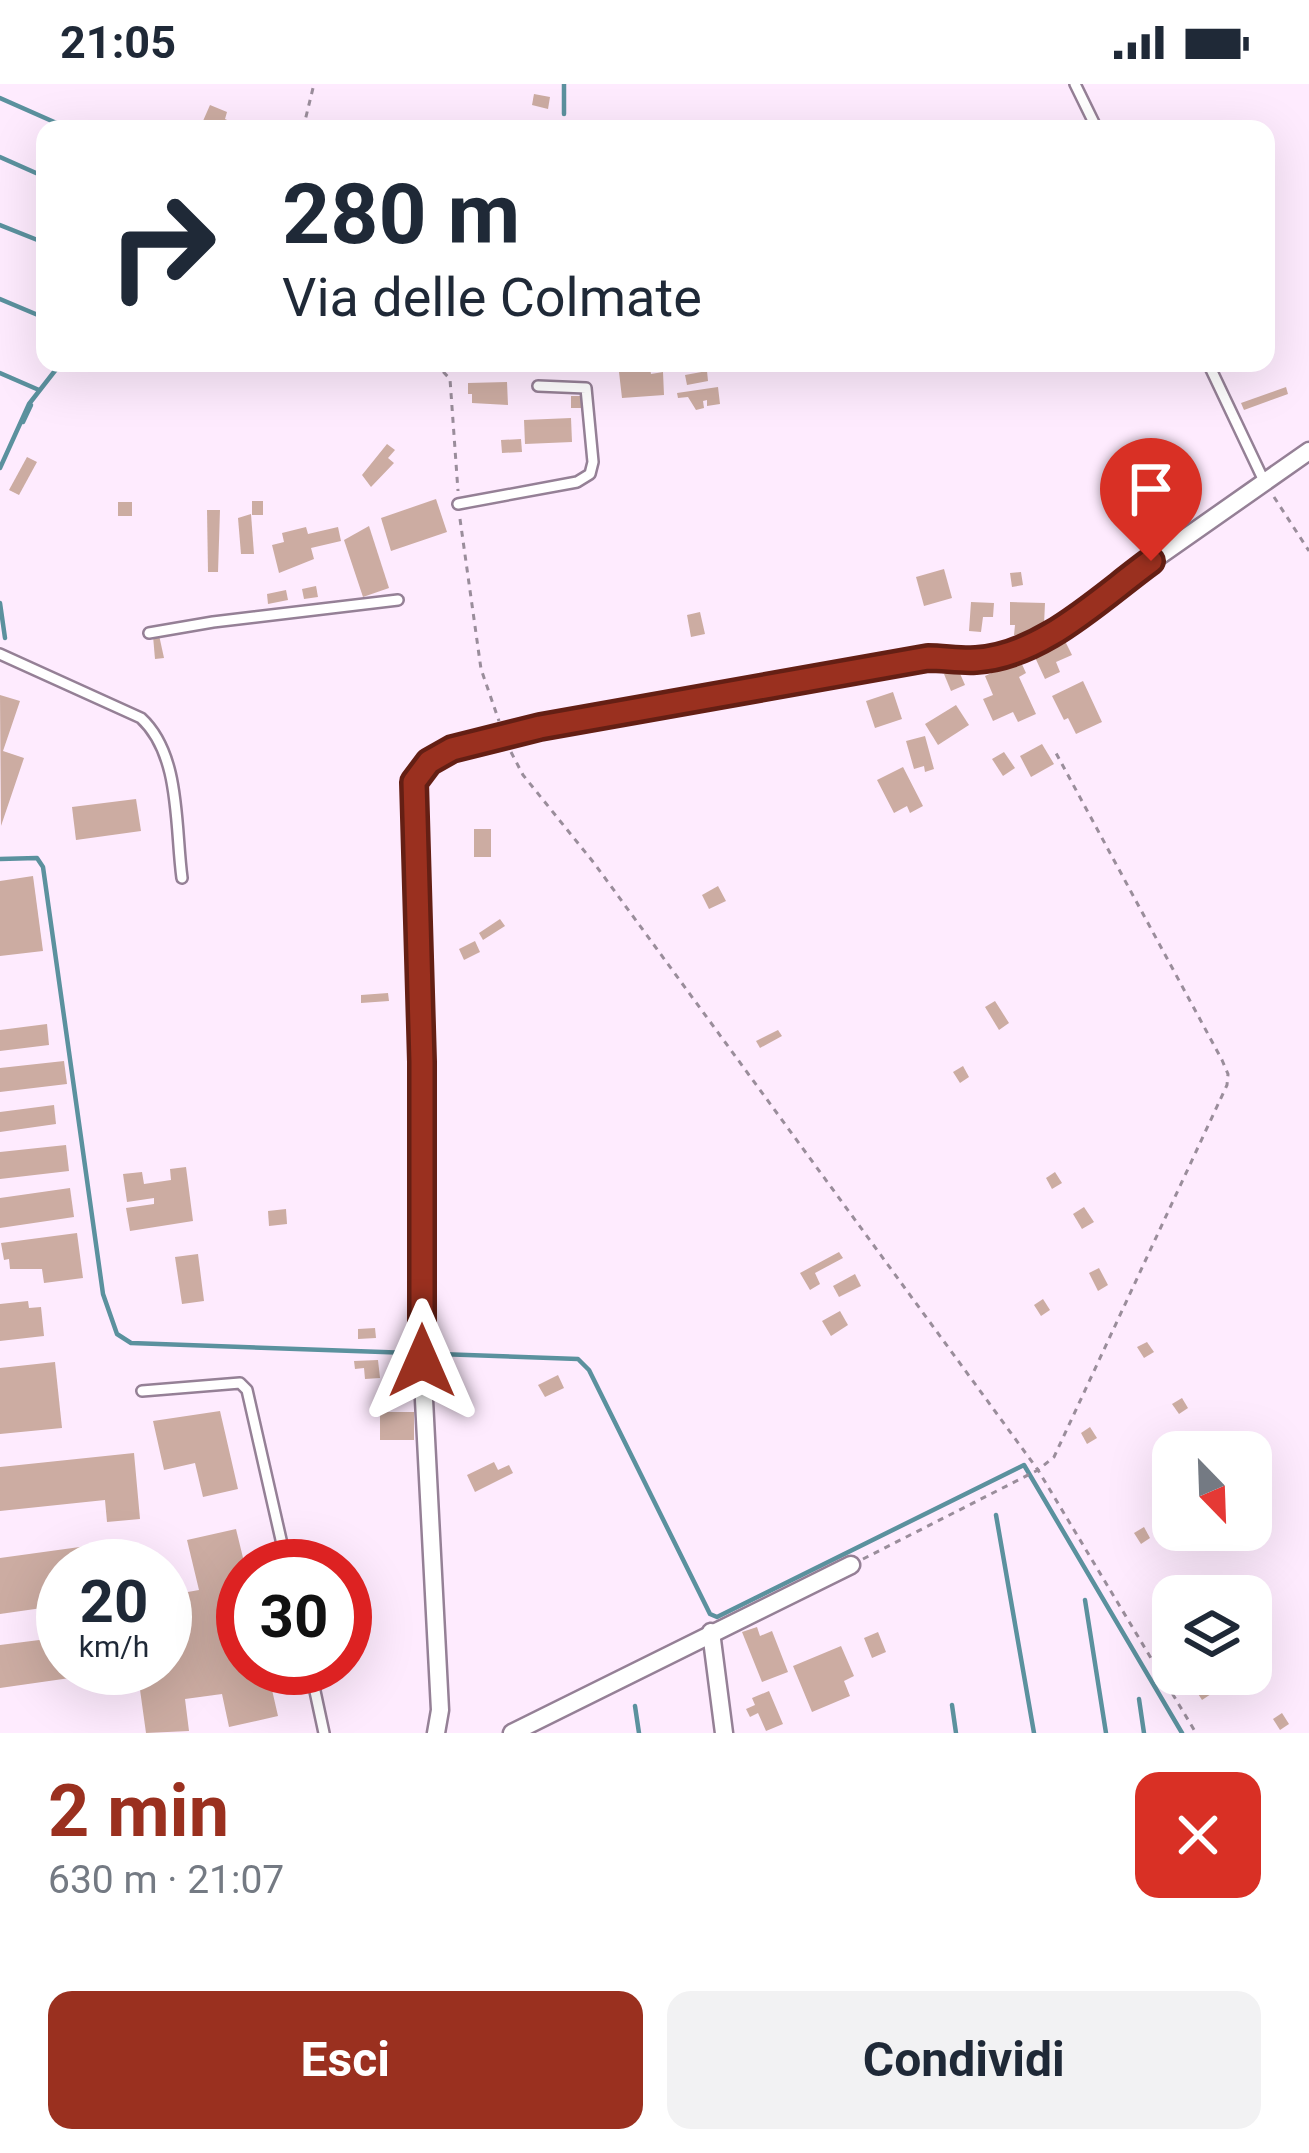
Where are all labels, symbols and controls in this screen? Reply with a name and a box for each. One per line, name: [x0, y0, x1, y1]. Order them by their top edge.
text: 21:05: [60, 16, 176, 69]
text: 280 m: [282, 165, 520, 264]
icon: right: [84, 168, 240, 324]
text: Via delle Colmate: [282, 266, 702, 329]
pin: [1100, 438, 1202, 561]
icon: arrive: [1118, 456, 1184, 522]
position arrow: [359, 1298, 485, 1424]
north arrow: [1152, 1431, 1272, 1551]
map controls: [1152, 1431, 1272, 1695]
speed limit sign: 30: [216, 1539, 372, 1695]
text: 20: [80, 1566, 148, 1637]
button: layers: [1152, 1575, 1272, 1695]
text: km/h: [79, 1629, 149, 1664]
text: 2 min: [48, 1769, 229, 1854]
button: close: [1135, 1772, 1261, 1898]
text: 630 m · 21:07: [48, 1857, 284, 1903]
button: Esci: [48, 1991, 643, 2129]
button: Condividi: [667, 1991, 1261, 2129]

